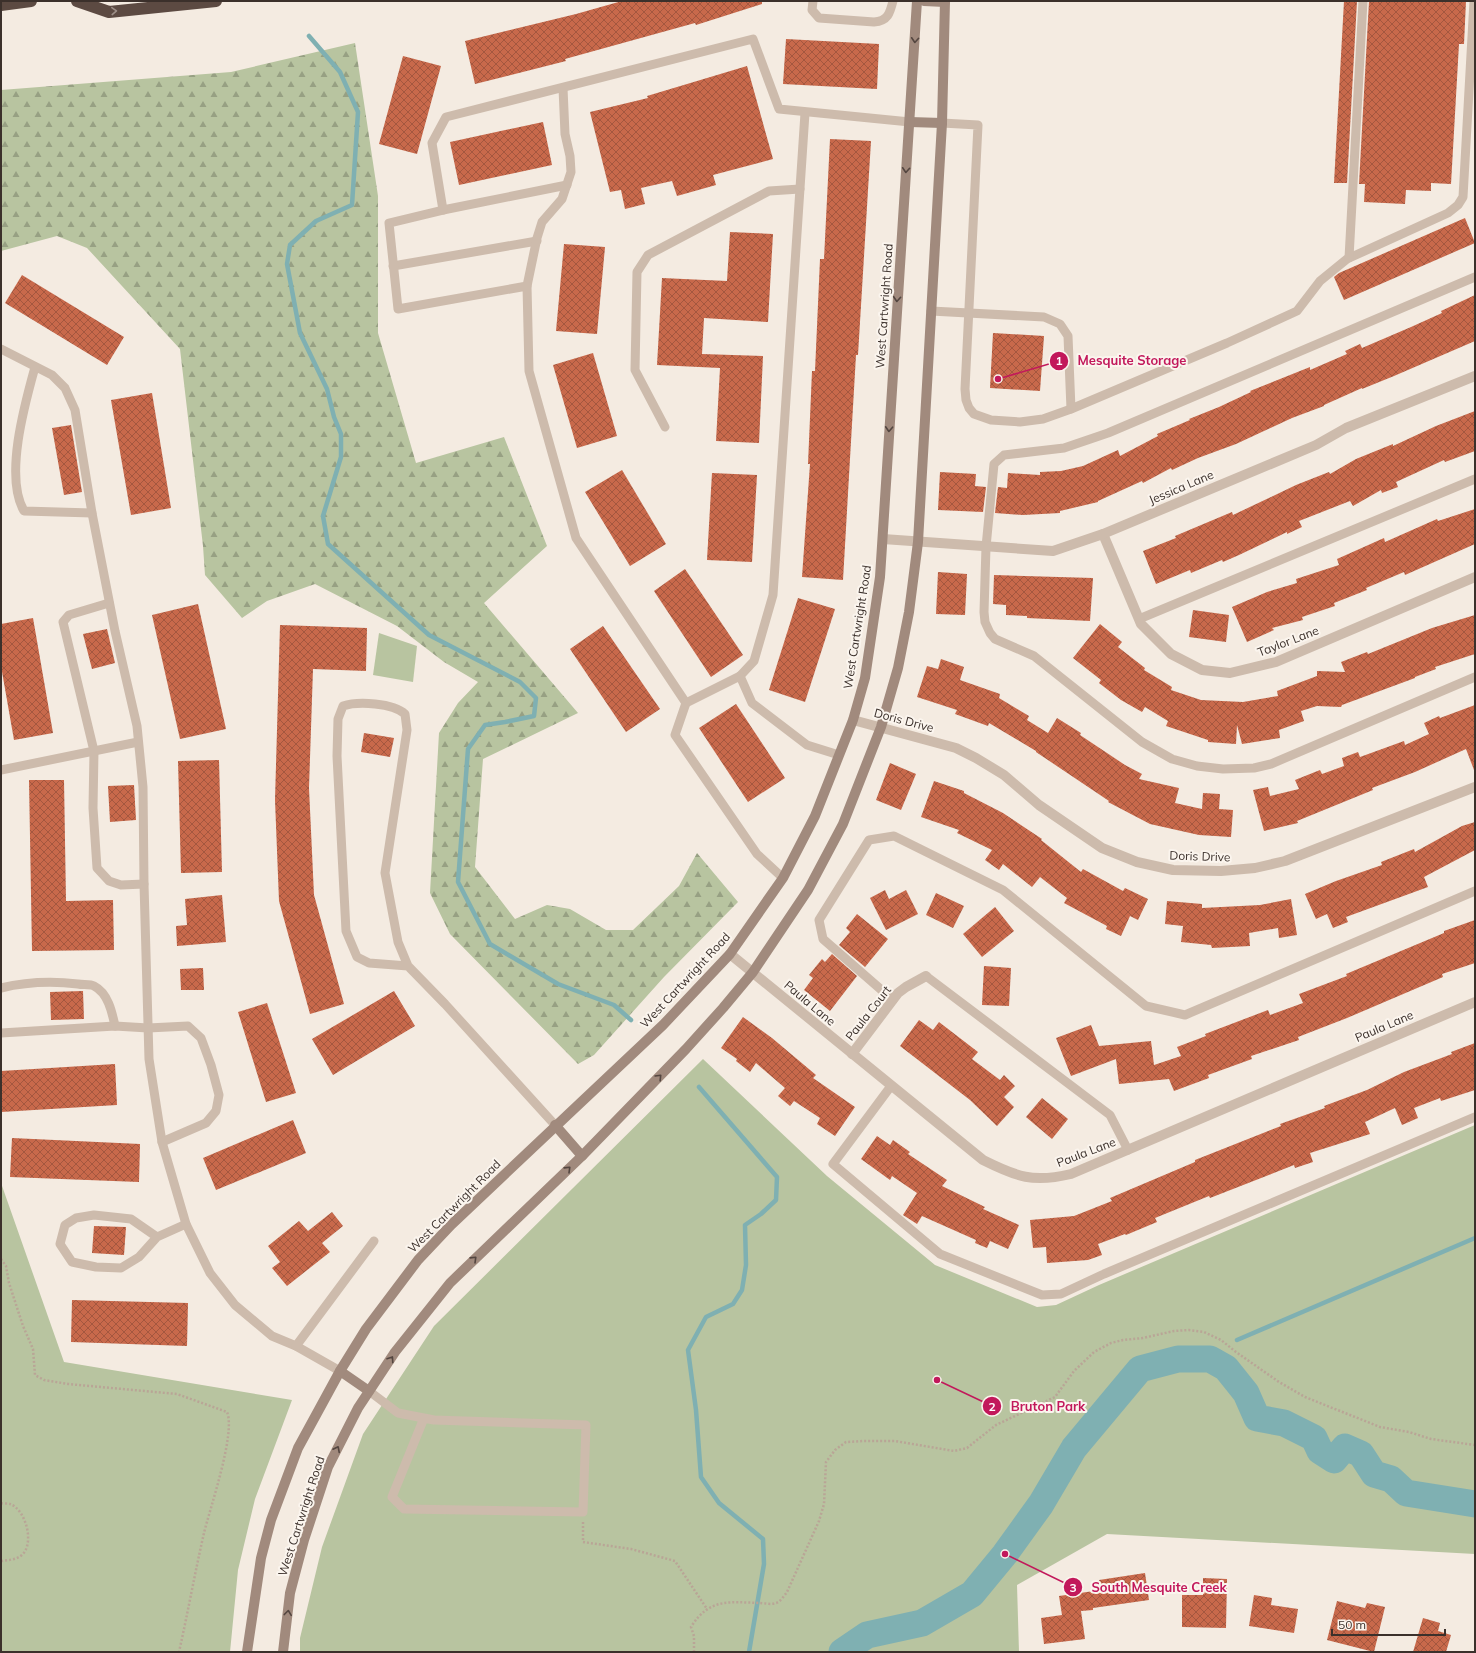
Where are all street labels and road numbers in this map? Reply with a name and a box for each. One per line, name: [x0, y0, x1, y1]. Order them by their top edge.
street label: West Cartwright Road: [872, 243, 896, 369]
street label: Jessica Lane: [1146, 467, 1216, 507]
street label: West Cartwright Road: [840, 564, 874, 690]
street label: Taylor Lane: [1255, 622, 1321, 660]
street label: Doris Drive: [873, 705, 935, 735]
street label: Doris Drive: [1169, 847, 1231, 865]
street label: West Cartwright Road: [637, 929, 733, 1031]
street label: Paula Lane: [781, 977, 839, 1029]
street label: Paula Court: [842, 983, 894, 1043]
street label: Paula Lane: [1352, 1007, 1416, 1045]
street label: Paula Lane: [1054, 1134, 1118, 1170]
street label: West Cartwright Road: [404, 1156, 504, 1256]
street label: West Cartwright Road: [275, 1454, 327, 1578]

